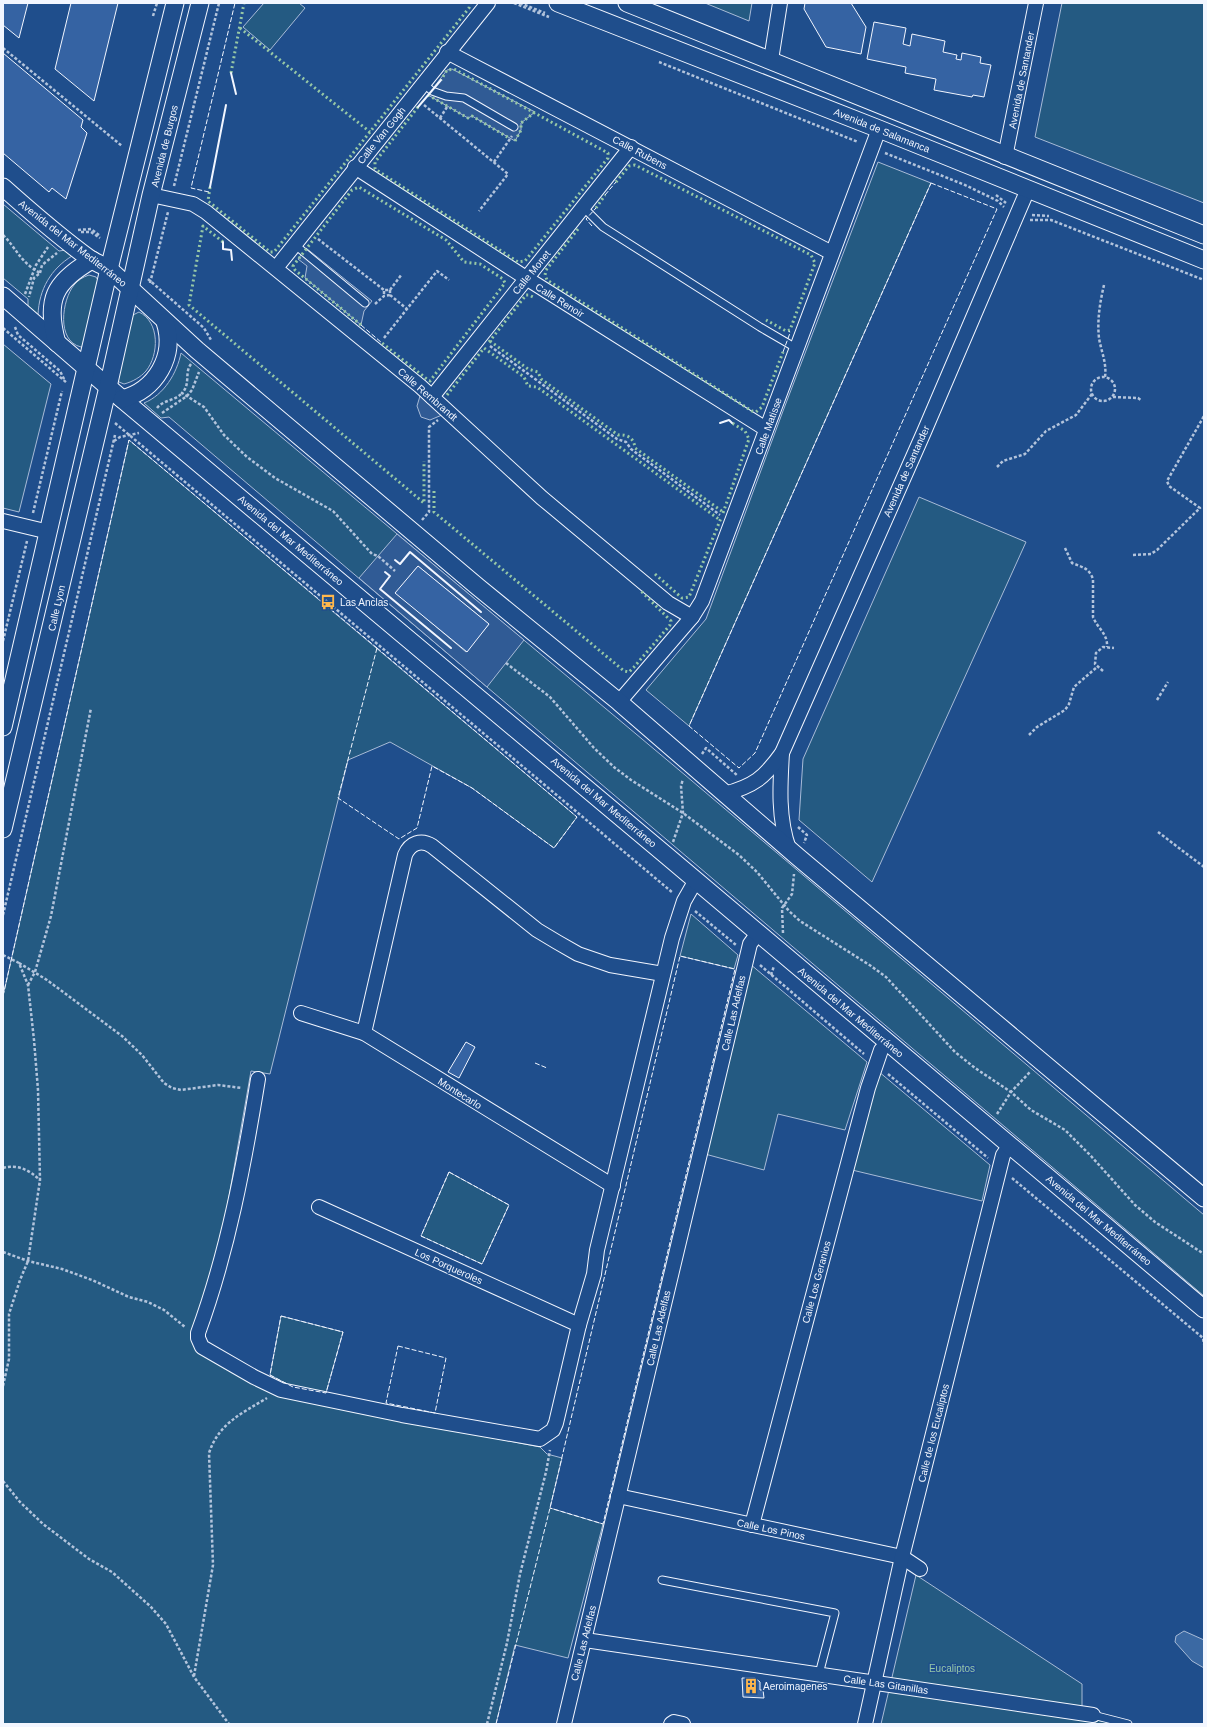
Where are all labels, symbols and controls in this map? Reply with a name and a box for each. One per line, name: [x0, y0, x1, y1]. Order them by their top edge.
street label: Avenida de Santander: [1007, 30, 1036, 130]
street label: Avenida de Burgos: [149, 104, 180, 188]
street label: Calle Van Gogh: [355, 105, 408, 166]
street label: Avenida de Salamanca: [832, 106, 932, 155]
street label: Calle Rubens: [611, 133, 669, 171]
street label: Avenida del Mar Mediterráneo: [17, 198, 129, 289]
street label: Calle Monet: [510, 248, 553, 297]
street label: Calle Renoir: [533, 281, 587, 320]
street label: Calle Rembrandt: [396, 366, 460, 423]
street label: Calle Matisse: [753, 396, 784, 456]
street label: Avenida de Santander: [881, 423, 932, 519]
street label: Avenida del Mar Mediterráneo: [236, 493, 346, 588]
street label: Calle Lyon: [46, 584, 67, 632]
bus stop icon: Las Anclas: [319, 593, 337, 611]
place label: Las Anclas: [340, 597, 388, 608]
street label: Avenida del Mar Mediterráneo: [549, 755, 659, 850]
street label: Avenida del Mar Mediterráneo: [796, 965, 906, 1060]
street label: Calle Las Adelfas: [719, 974, 748, 1052]
street label: Montecarlo: [436, 1076, 484, 1111]
street label: Avenida del Mar Mediterráneo: [1044, 1173, 1154, 1268]
street label: Calle Los Geranios: [800, 1240, 833, 1325]
street label: Los Porqueroles: [413, 1247, 484, 1286]
street label: Calle Las Adelfas: [644, 1289, 673, 1367]
street label: Calle de los Eucaliptos: [916, 1383, 951, 1484]
street label: Calle Los Pinos: [736, 1517, 806, 1542]
street label: Calle Las Adelfas: [569, 1604, 598, 1682]
park label: Eucaliptos: [929, 1663, 975, 1674]
street label: Calle Las Gitanillas: [843, 1673, 929, 1696]
building icon: Aeroimagenes: [742, 1677, 760, 1695]
place label: Aeroimagenes: [763, 1681, 827, 1692]

